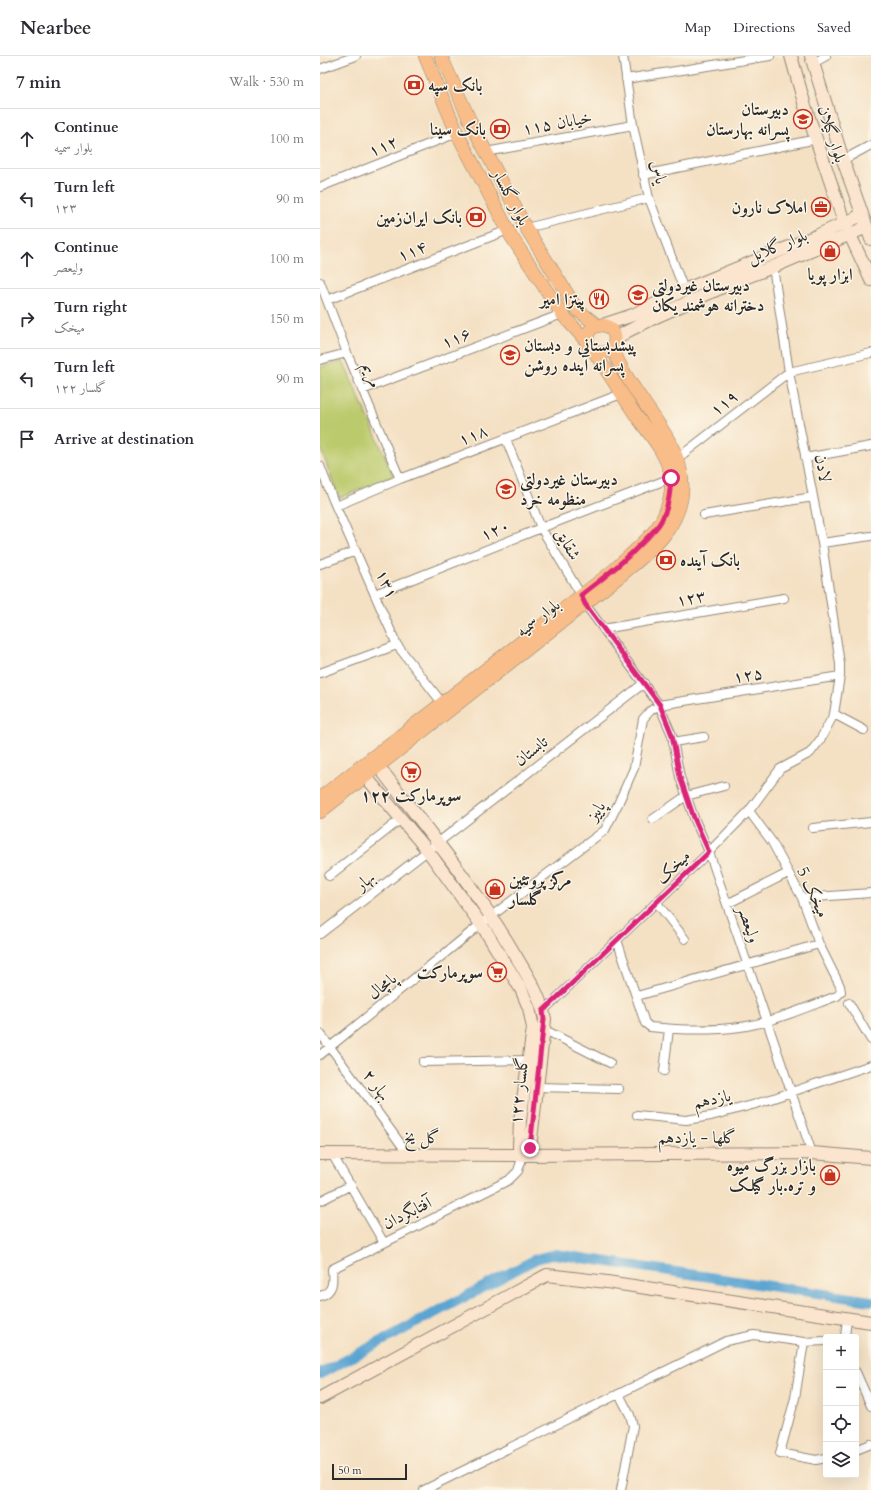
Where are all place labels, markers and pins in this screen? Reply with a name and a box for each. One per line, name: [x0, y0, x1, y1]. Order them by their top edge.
bank icon: بانک سپه: [403, 74, 425, 96]
place label: بانک سپه: [428, 74, 482, 97]
place label: دبیرستان پسرانه بهارستان: [706, 98, 790, 142]
school or university icon: دبیرستان پسرانه بهارستان: [792, 108, 814, 130]
place label: بانک سینا: [430, 118, 486, 141]
bank icon: بانک سینا: [489, 118, 511, 140]
place label: املاک نارون: [732, 196, 807, 219]
office icon: املاک نارون: [810, 196, 832, 218]
place label: بانک ایران‌زمین: [376, 206, 462, 229]
bank icon: بانک ایران‌زمین: [465, 206, 487, 228]
shop icon: ابزار پویا: [819, 240, 841, 262]
place label: ابزار پویا: [807, 263, 853, 287]
place label: دبیرستان غیردولتی دخترانه هوشمند یکان: [652, 274, 764, 317]
school or university icon: دبیرستان غیردولتی دخترانه هوشمند یکان: [627, 284, 649, 306]
place label: پیتزا امیر: [538, 288, 585, 312]
restaurant icon: پیتزا امیر: [588, 288, 610, 310]
place label: پیشدبستانی و دبستان پسرانه آینده روشن: [524, 334, 637, 378]
school or university icon: پیشدبستانی و دبستان پسرانه آینده روشن: [499, 344, 521, 366]
place label: دبیرستان غیردولتی منظومه خرد: [520, 468, 618, 511]
school or university icon: دبیرستان غیردولتی منظومه خرد: [495, 478, 517, 500]
bank icon: بانک آینده: [655, 549, 677, 571]
place label: بانک آینده: [680, 549, 740, 572]
supermarket icon: سوپرمارکت ۱۲۲: [400, 761, 422, 783]
place label: سوپرمارکت ۱۲۲: [361, 784, 461, 807]
place label: مرکز پروتئین گلسار: [507, 868, 572, 911]
shop icon: مرکز پروتئین گلسار: [484, 878, 506, 900]
place label: سوپرمارکت: [417, 961, 483, 984]
supermarket icon: سوپرمارکت: [486, 961, 508, 983]
place label: بازار بزرگ میوه و تره.بار گیلک: [727, 1154, 816, 1197]
shop icon: بازار بزرگ میوه و تره.بار گیلک: [819, 1164, 841, 1186]

